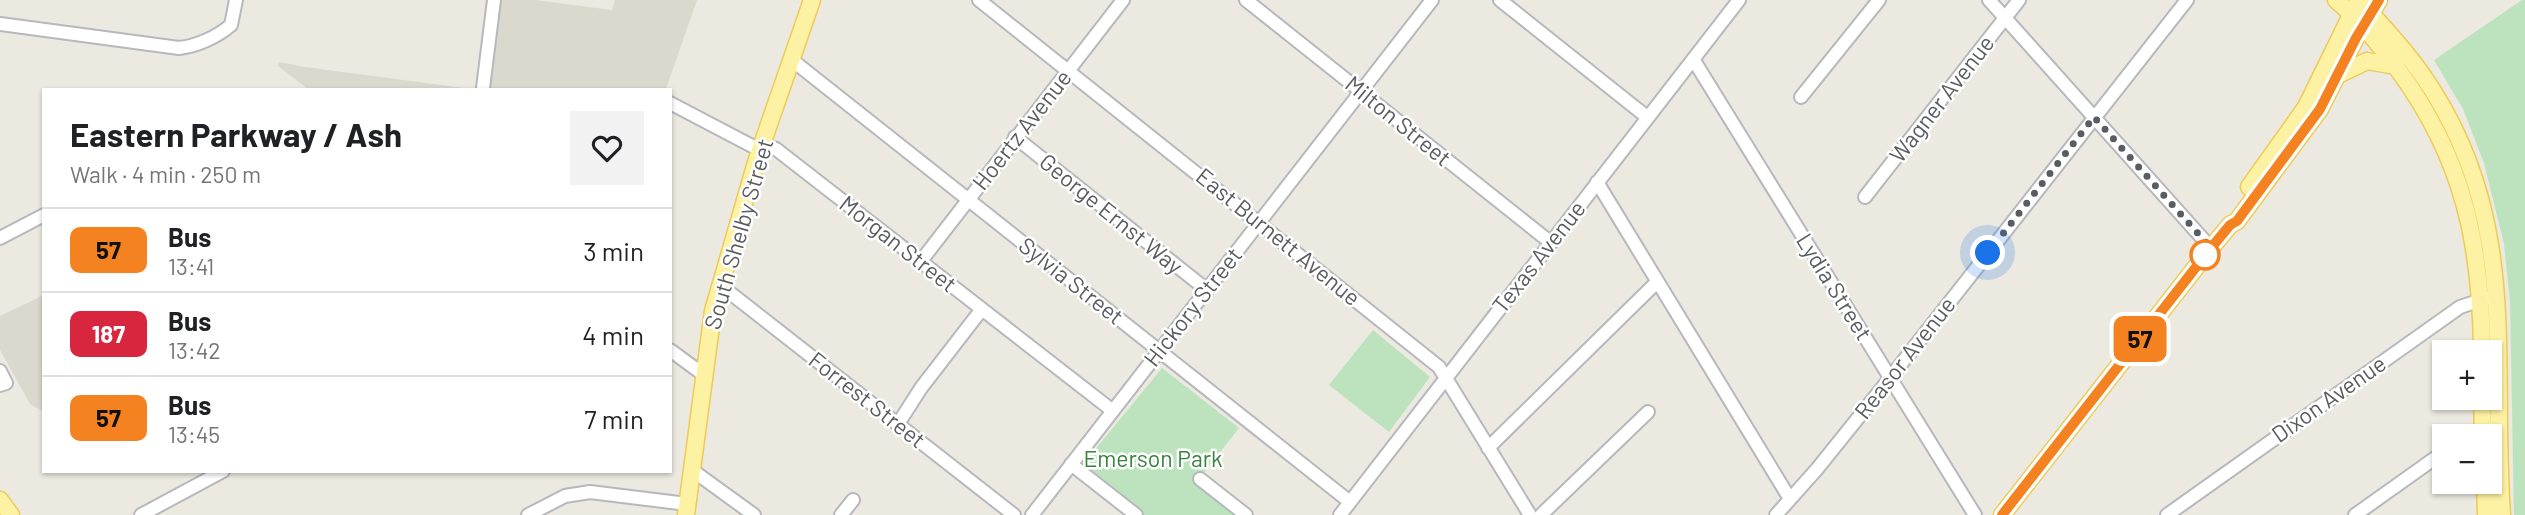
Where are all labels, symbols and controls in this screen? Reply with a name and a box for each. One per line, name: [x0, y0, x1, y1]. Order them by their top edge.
street label: Wagner Avenue: [1883, 29, 2000, 168]
street label: Hoertz Avenue: [966, 64, 1077, 195]
street label: Milton Street: [1340, 69, 1457, 171]
button: heart: [570, 111, 644, 185]
text: Eastern Parkway / Ash: [70, 114, 402, 154]
street label: South Shelby Street: [697, 135, 779, 332]
street label: George Ernst Way: [1034, 147, 1189, 280]
text: Walk · 4 min · 250 m: [70, 160, 261, 188]
street label: East Burnett Avenue: [1191, 161, 1366, 311]
street label: Morgan Street: [834, 189, 963, 298]
street label: Texas Avenue: [1486, 195, 1591, 318]
text: Bus: [168, 221, 211, 252]
street label: Lydia Street: [1791, 228, 1879, 345]
street label: Sylvia Street: [1014, 231, 1130, 330]
text: 57: [96, 235, 121, 264]
text: 3 min: [583, 235, 644, 266]
your location: [1970, 235, 2005, 270]
unlabelled marker: [2190, 240, 2220, 270]
street label: Hickory Street: [1137, 241, 1247, 372]
text: 13:41: [168, 252, 214, 280]
street label: Reasor Avenue: [1848, 291, 1961, 424]
text: Bus: [168, 305, 211, 336]
line badge: 57: [2108, 316, 2172, 362]
text: 187: [92, 319, 125, 348]
text: 4 min: [582, 319, 644, 350]
text: 57: [2128, 324, 2152, 353]
text: 13:42: [168, 336, 221, 364]
map controls: [2432, 340, 2502, 494]
button: +: [2432, 340, 2502, 410]
street label: Forrest Street: [804, 345, 931, 453]
street label: Dixon Avenue: [2266, 349, 2391, 448]
text: Bus: [168, 389, 211, 420]
text: 57: [96, 403, 121, 432]
text: 7 min: [584, 403, 644, 434]
text: 13:45: [168, 420, 220, 448]
button: −: [2432, 424, 2502, 494]
park label: Emerson Park: [1083, 444, 1223, 472]

